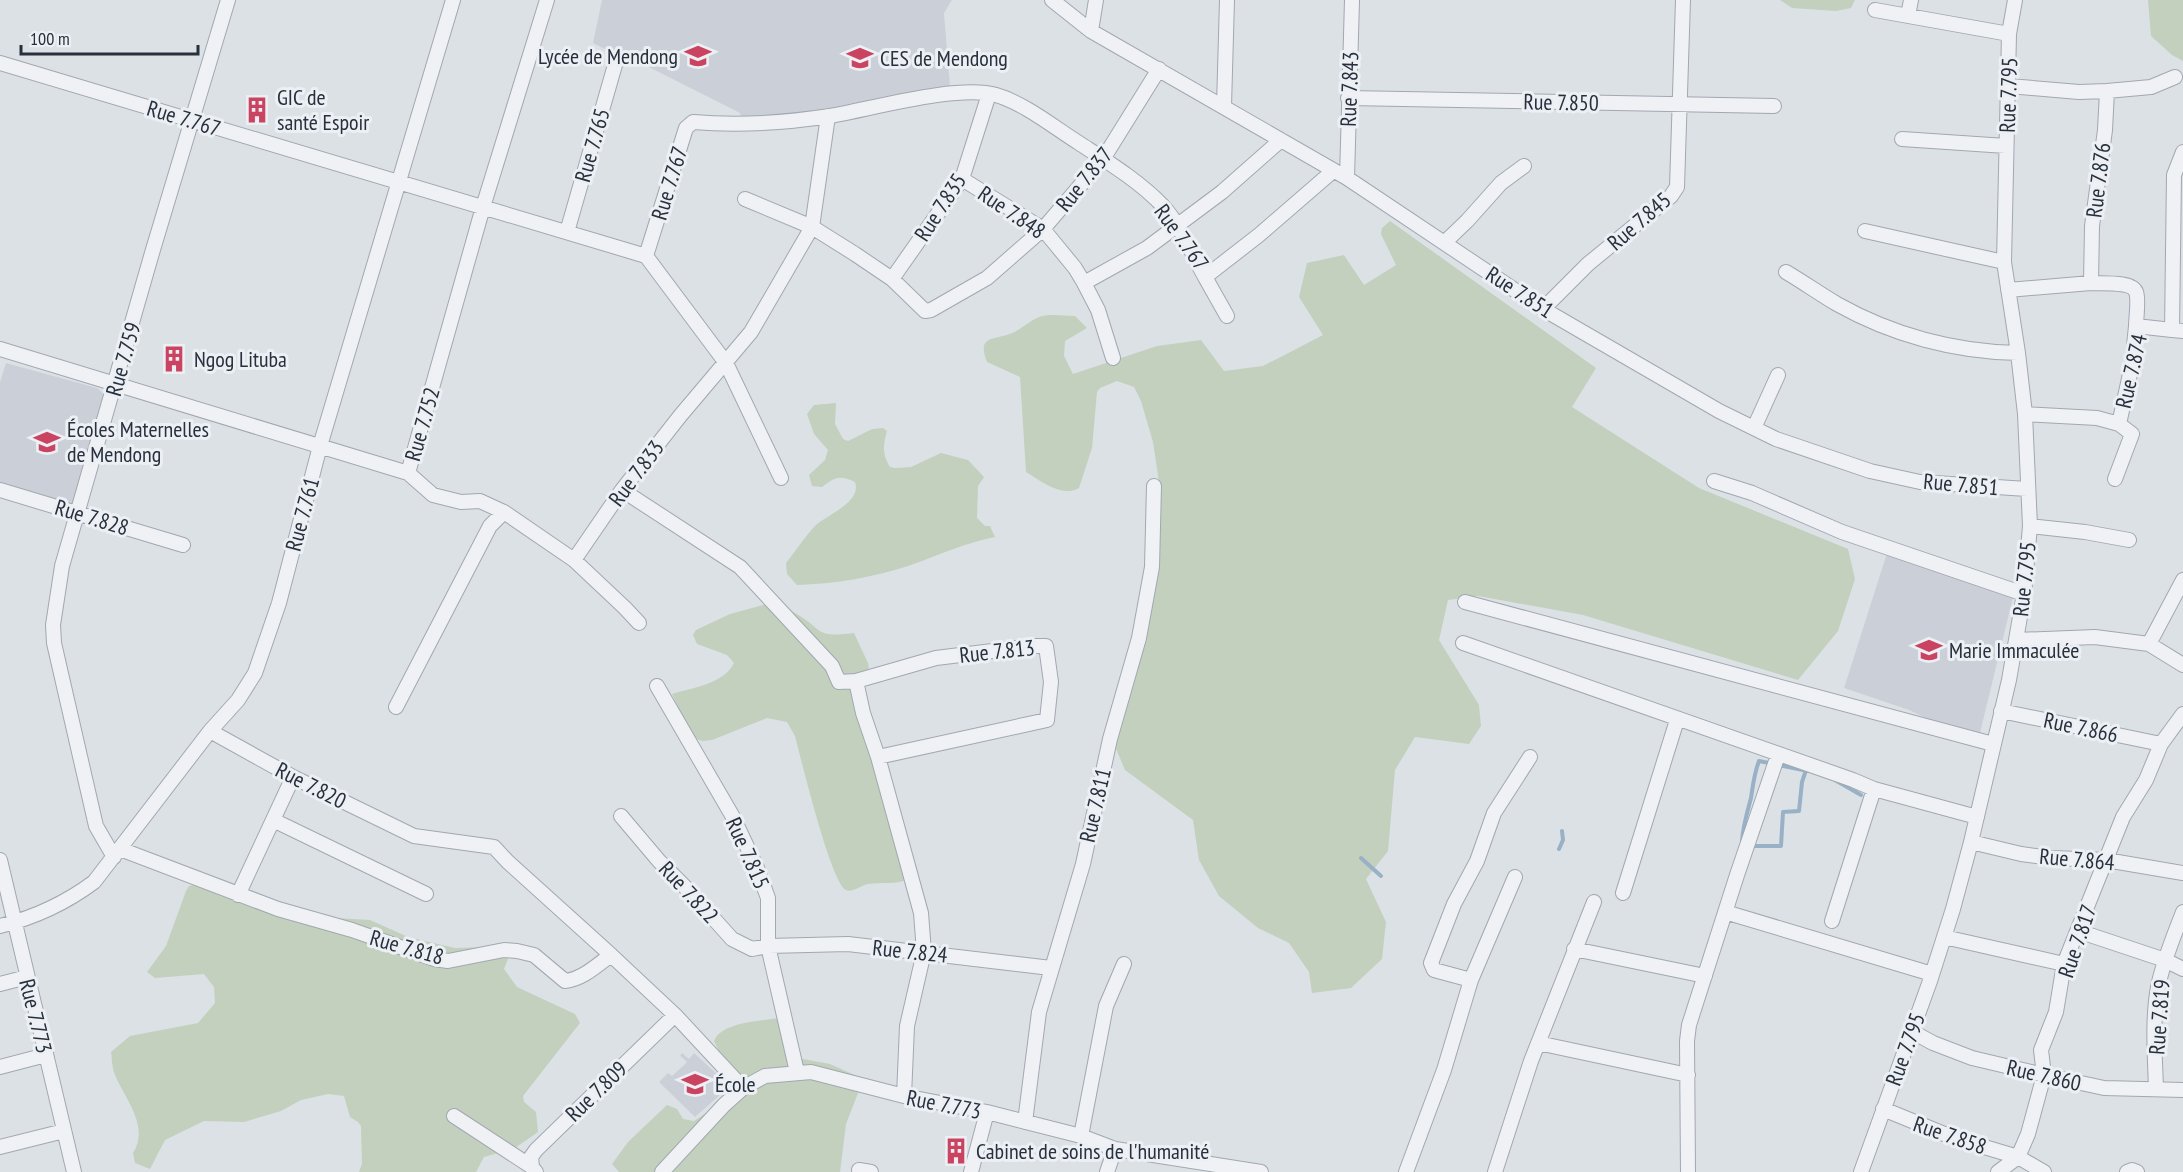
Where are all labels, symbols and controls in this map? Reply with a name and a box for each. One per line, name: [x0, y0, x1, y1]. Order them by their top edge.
scale bar: [21, 18, 198, 56]
text: 100 m: [30, 27, 70, 50]
school or university icon: Lycée de Mendong: [683, 41, 713, 71]
place label: Lycée de Mendong: [538, 42, 678, 70]
school or university icon: CES de Mendong: [845, 43, 875, 73]
place label: CES de Mendong: [880, 44, 1008, 72]
street label: Rue 7.843: [1334, 51, 1364, 127]
street label: Rue 7.795: [1993, 57, 2023, 133]
place label: GIC de santé Espoir: [277, 83, 369, 136]
street label: Rue 7.850: [1523, 87, 1599, 117]
street label: Rue 7.767: [144, 94, 224, 142]
building icon: GIC de santé Espoir: [242, 95, 272, 125]
street label: Rue 7.765: [568, 105, 616, 185]
street label: Rue 7.837: [1049, 141, 1119, 217]
street label: Rue 7.876: [2080, 141, 2116, 219]
street label: Rue 7.767: [645, 143, 693, 223]
street label: Rue 7.835: [908, 168, 972, 246]
street label: Rue 7.848: [973, 179, 1051, 245]
street label: Rue 7.845: [1601, 186, 1677, 256]
street label: Rue 7.767: [1149, 198, 1215, 276]
street label: Rue 7.851: [1481, 260, 1559, 324]
street label: Rue 7.759: [99, 319, 147, 399]
street label: Rue 7.874: [2109, 331, 2153, 411]
building icon: Ngog Lituba: [159, 344, 189, 374]
place label: Ngog Lituba: [194, 345, 287, 373]
street label: Rue 7.752: [398, 384, 446, 464]
place label: Écoles Maternelles de Mendong: [67, 415, 209, 468]
school or university icon: Écoles Maternelles de Mendong: [32, 427, 62, 457]
street label: Rue 7.833: [602, 434, 670, 512]
street label: Rue 7.851: [1922, 467, 2000, 501]
street label: Rue 7.761: [279, 474, 325, 554]
street label: Rue 7.828: [52, 493, 132, 541]
street label: Rue 7.795: [2006, 540, 2042, 618]
street label: Rue 7.813: [958, 633, 1036, 669]
school or university icon: Marie Immaculée: [1914, 635, 1944, 665]
place label: Marie Immaculée: [1949, 636, 2079, 664]
street label: Rue 7.866: [2041, 705, 2121, 749]
street label: Rue 7.820: [271, 755, 351, 815]
street label: Rue 7.811: [1073, 765, 1117, 845]
street label: Rue 7.815: [720, 813, 776, 893]
street label: Rue 7.864: [2038, 842, 2116, 876]
street label: Rue 7.822: [653, 855, 725, 929]
street label: Rue 7.817: [2051, 901, 2103, 981]
street label: Rue 7.818: [367, 923, 447, 971]
street label: Rue 7.824: [871, 933, 949, 969]
street label: Rue 7.773: [13, 976, 59, 1056]
street label: Rue 7.819: [2142, 978, 2176, 1056]
street label: Rue 7.795: [1879, 1009, 1931, 1089]
street label: Rue 7.860: [2004, 1053, 2084, 1097]
street label: Rue 7.809: [559, 1055, 633, 1127]
school or university icon: École: [680, 1069, 710, 1099]
place label: École: [715, 1070, 756, 1098]
street label: Rue 7.773: [904, 1083, 984, 1125]
street label: Rue 7.858: [1910, 1109, 1990, 1161]
building icon: Cabinet de soins de l'humanité: [941, 1136, 971, 1166]
place label: Cabinet de soins de l'humanité: [976, 1137, 1209, 1165]

